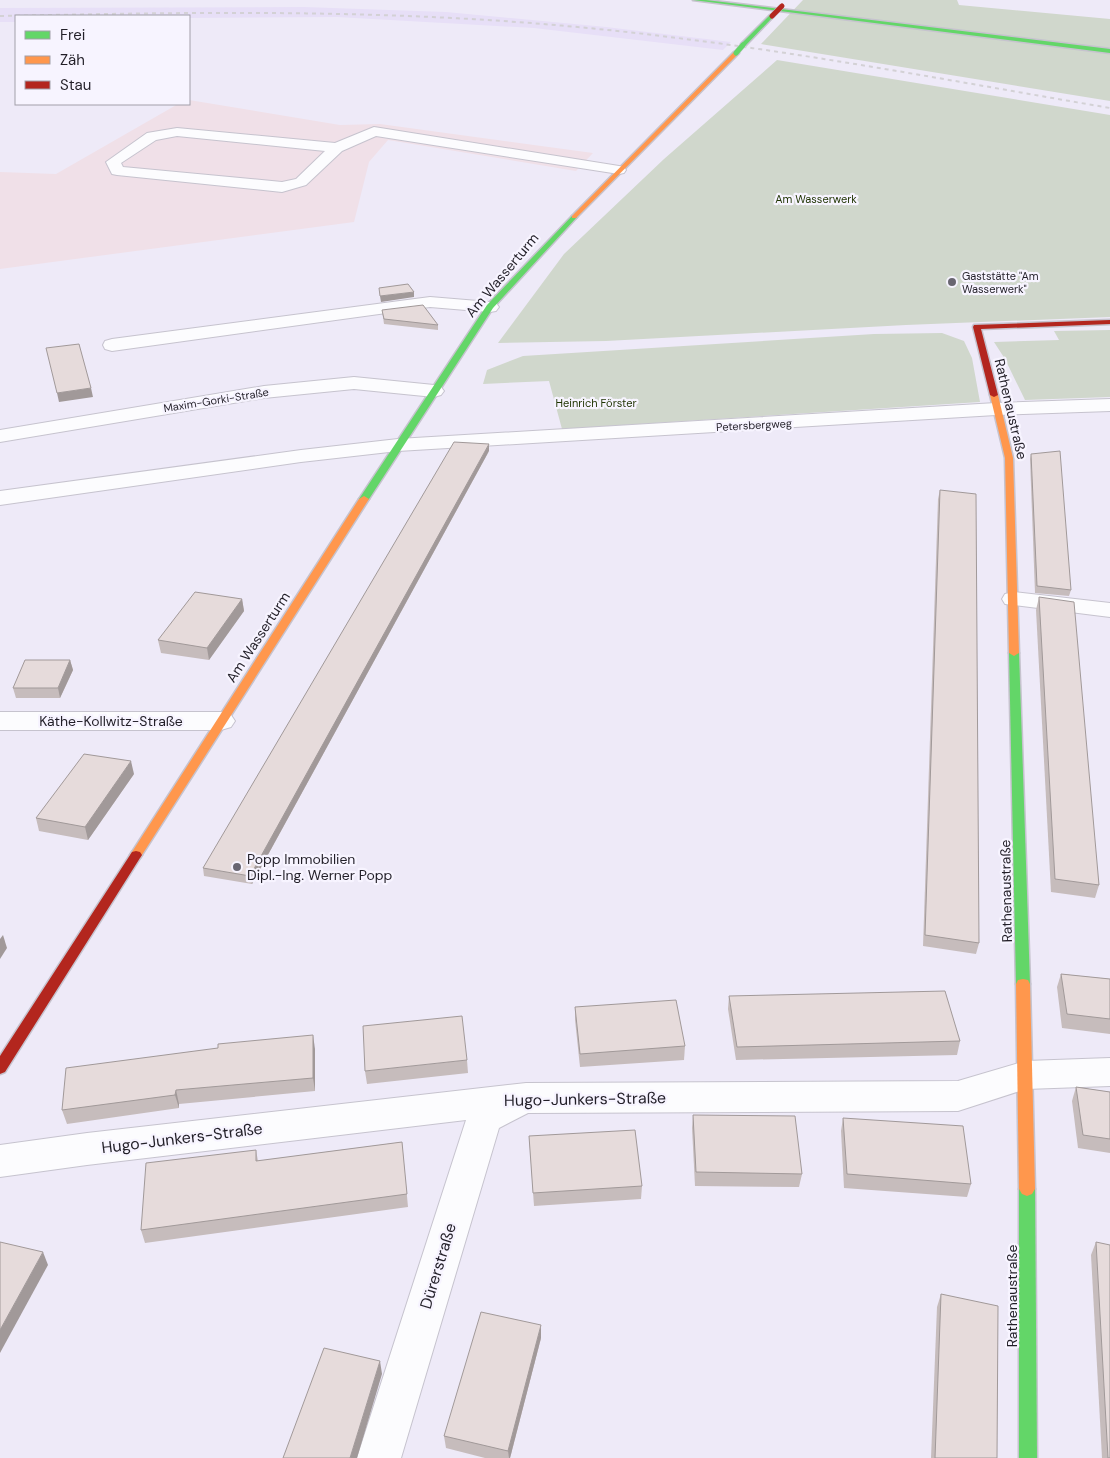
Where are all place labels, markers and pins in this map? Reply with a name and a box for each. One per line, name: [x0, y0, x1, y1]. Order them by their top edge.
place label: Gaststätte "Am Wasserwerk": [962, 269, 1039, 296]
marker: Gaststätte "Am Wasserwerk": [946, 276, 958, 288]
place label: Popp Immobilien Dipl.-Ing. Werner Popp: [247, 850, 392, 884]
marker: Popp Immobilien Dipl.-Ing. Werner Popp: [231, 861, 243, 873]

